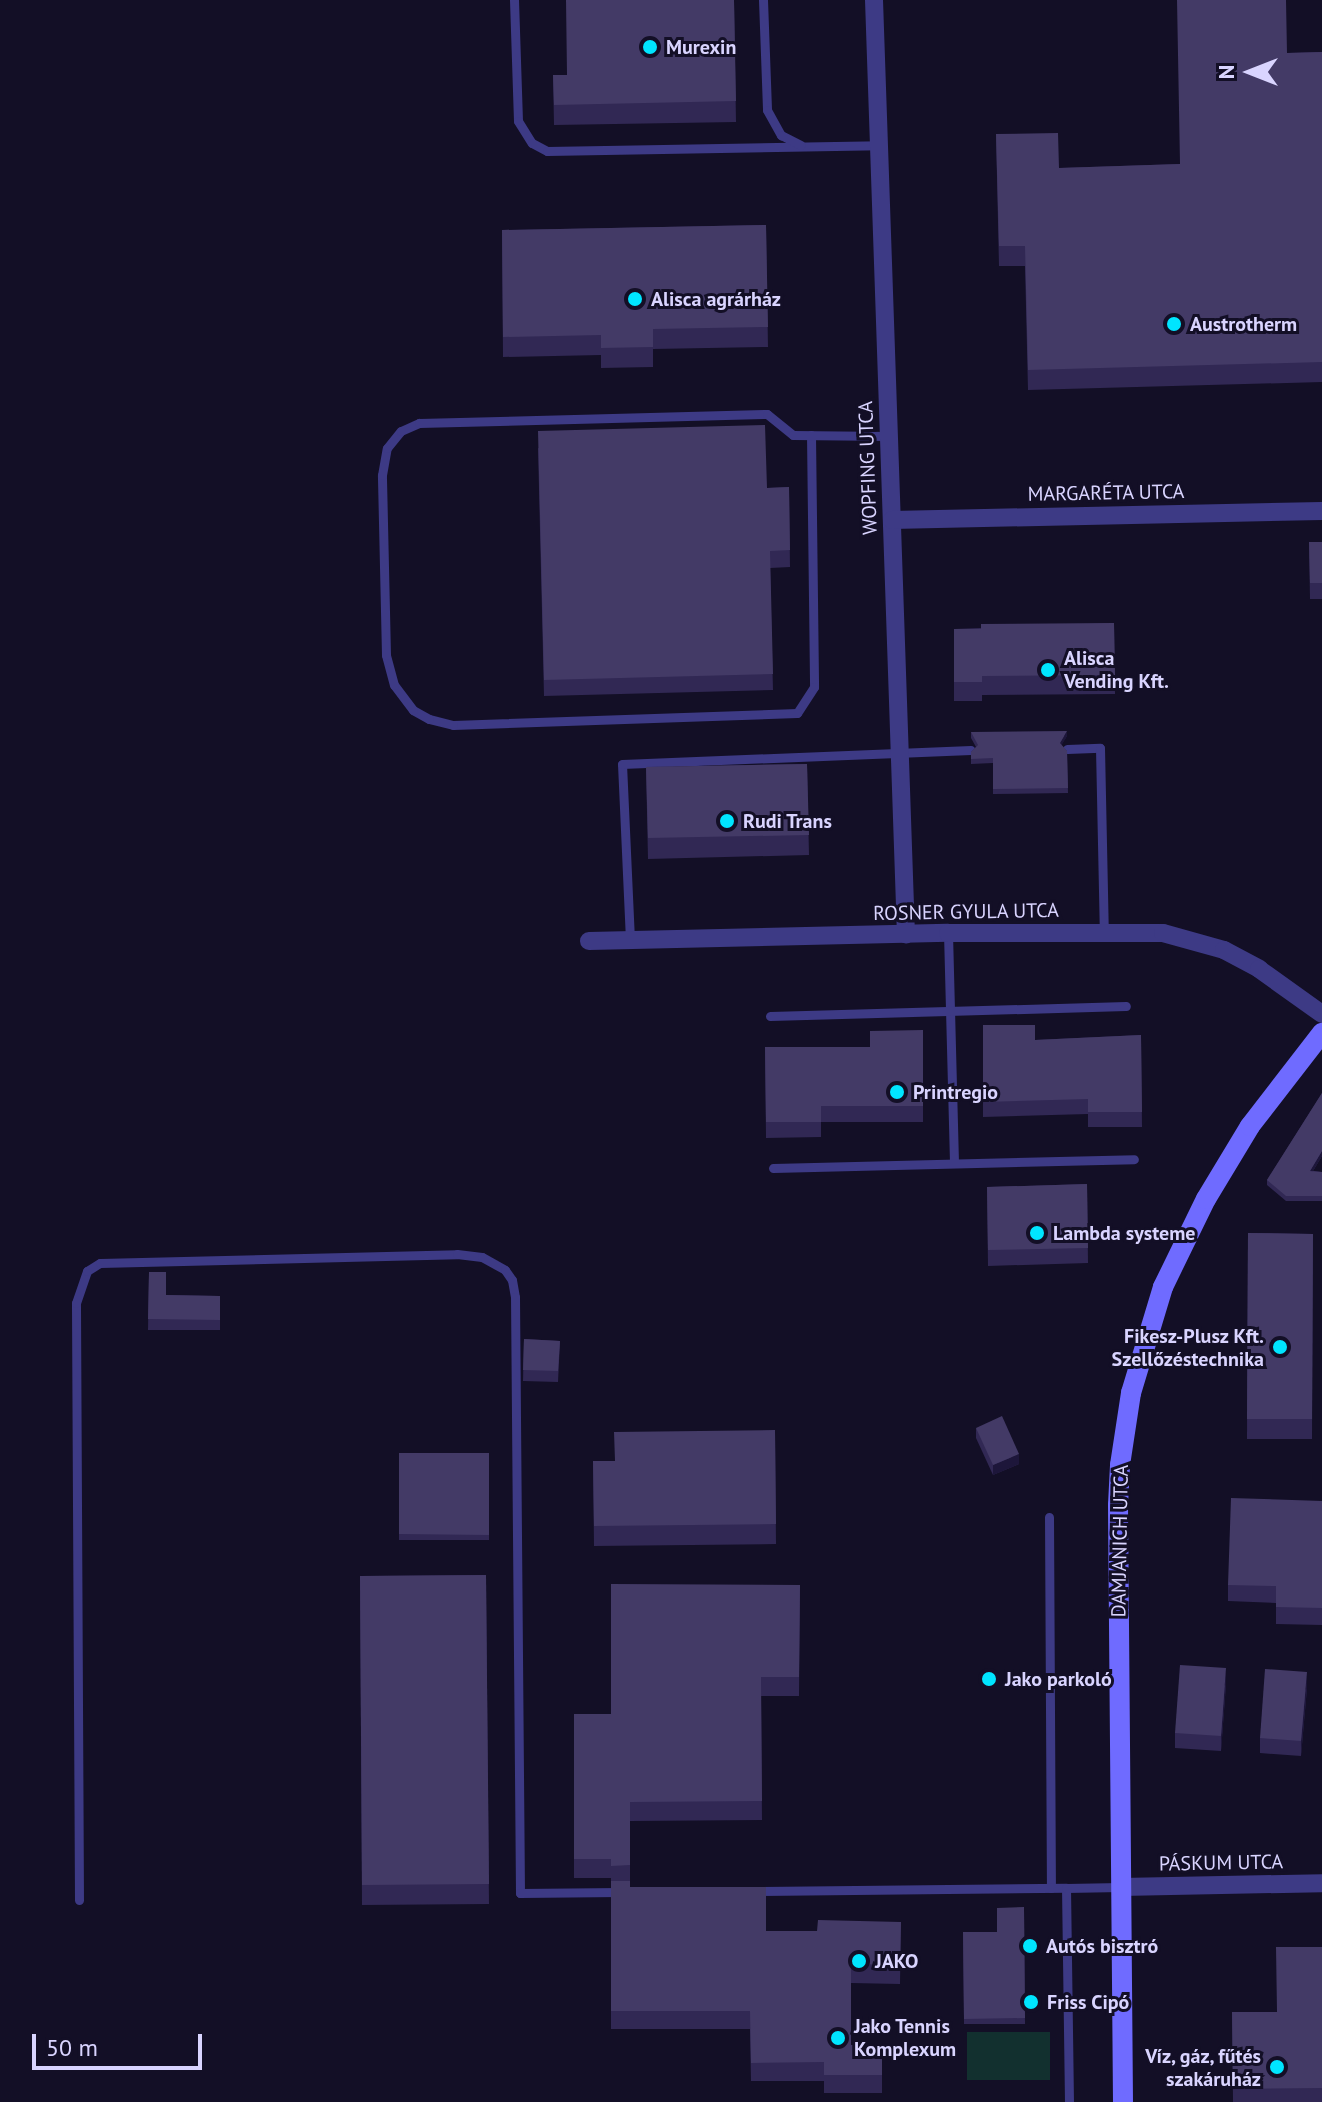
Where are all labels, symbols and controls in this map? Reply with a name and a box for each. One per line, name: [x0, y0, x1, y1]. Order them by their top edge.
north arrow: [1210, 32, 1290, 112]
place label: Murexin: [666, 35, 736, 59]
marker: Murexin: [641, 38, 659, 56]
text: N: [1212, 65, 1240, 79]
place label: Alisca agrárház: [651, 287, 781, 311]
marker: Alisca agrárház: [626, 290, 644, 308]
place label: Austrotherm: [1190, 312, 1297, 336]
marker: Austrotherm: [1165, 315, 1183, 333]
street label: WOPFING UTCA: [854, 401, 882, 535]
street label: MARGARÉTA UTCA: [1027, 480, 1185, 506]
place label: Alisca Vending Kft.: [1064, 646, 1169, 693]
marker: Alisca Vending Kft.: [1039, 661, 1057, 679]
place label: Rudi Trans: [743, 809, 833, 833]
marker: Rudi Trans: [718, 812, 736, 830]
street label: ROSNER GYULA UTCA: [873, 898, 1059, 926]
place label: Printregio: [913, 1080, 998, 1104]
marker: Printregio: [888, 1083, 906, 1101]
place label: Lambda systeme: [1053, 1221, 1196, 1245]
marker: Lambda systeme: [1028, 1224, 1046, 1242]
place label: Fikesz-Plusz Kft. Szellőzéstechnika: [1112, 1324, 1264, 1371]
marker: Fikesz-Plusz Kft. Szellőzéstechnika: [1271, 1338, 1289, 1356]
street label: DAMJANICH UTCA: [1107, 1464, 1133, 1618]
place label: Jako parkoló: [1005, 1667, 1112, 1691]
marker: Jako parkoló: [980, 1670, 998, 1688]
street label: PÁSKUM UTCA: [1159, 1850, 1283, 1876]
place label: Autós bisztró: [1046, 1934, 1158, 1958]
marker: Autós bisztró: [1021, 1937, 1039, 1955]
place label: JAKO: [875, 1949, 918, 1973]
marker: JAKO: [850, 1952, 868, 1970]
place label: Friss Cipó: [1047, 1990, 1130, 2014]
marker: Friss Cipó: [1022, 1993, 1040, 2011]
place label: Jako Tennis Komplexum: [854, 2014, 956, 2061]
scale bar: [36, 2018, 206, 2068]
marker: Jako Tennis Komplexum: [829, 2029, 847, 2047]
text: 50 m: [46, 2032, 98, 2063]
place label: Víz, gáz, fűtés szakáruház: [1143, 2044, 1261, 2091]
marker: Víz, gáz, fűtés szakáruház: [1268, 2058, 1286, 2076]

